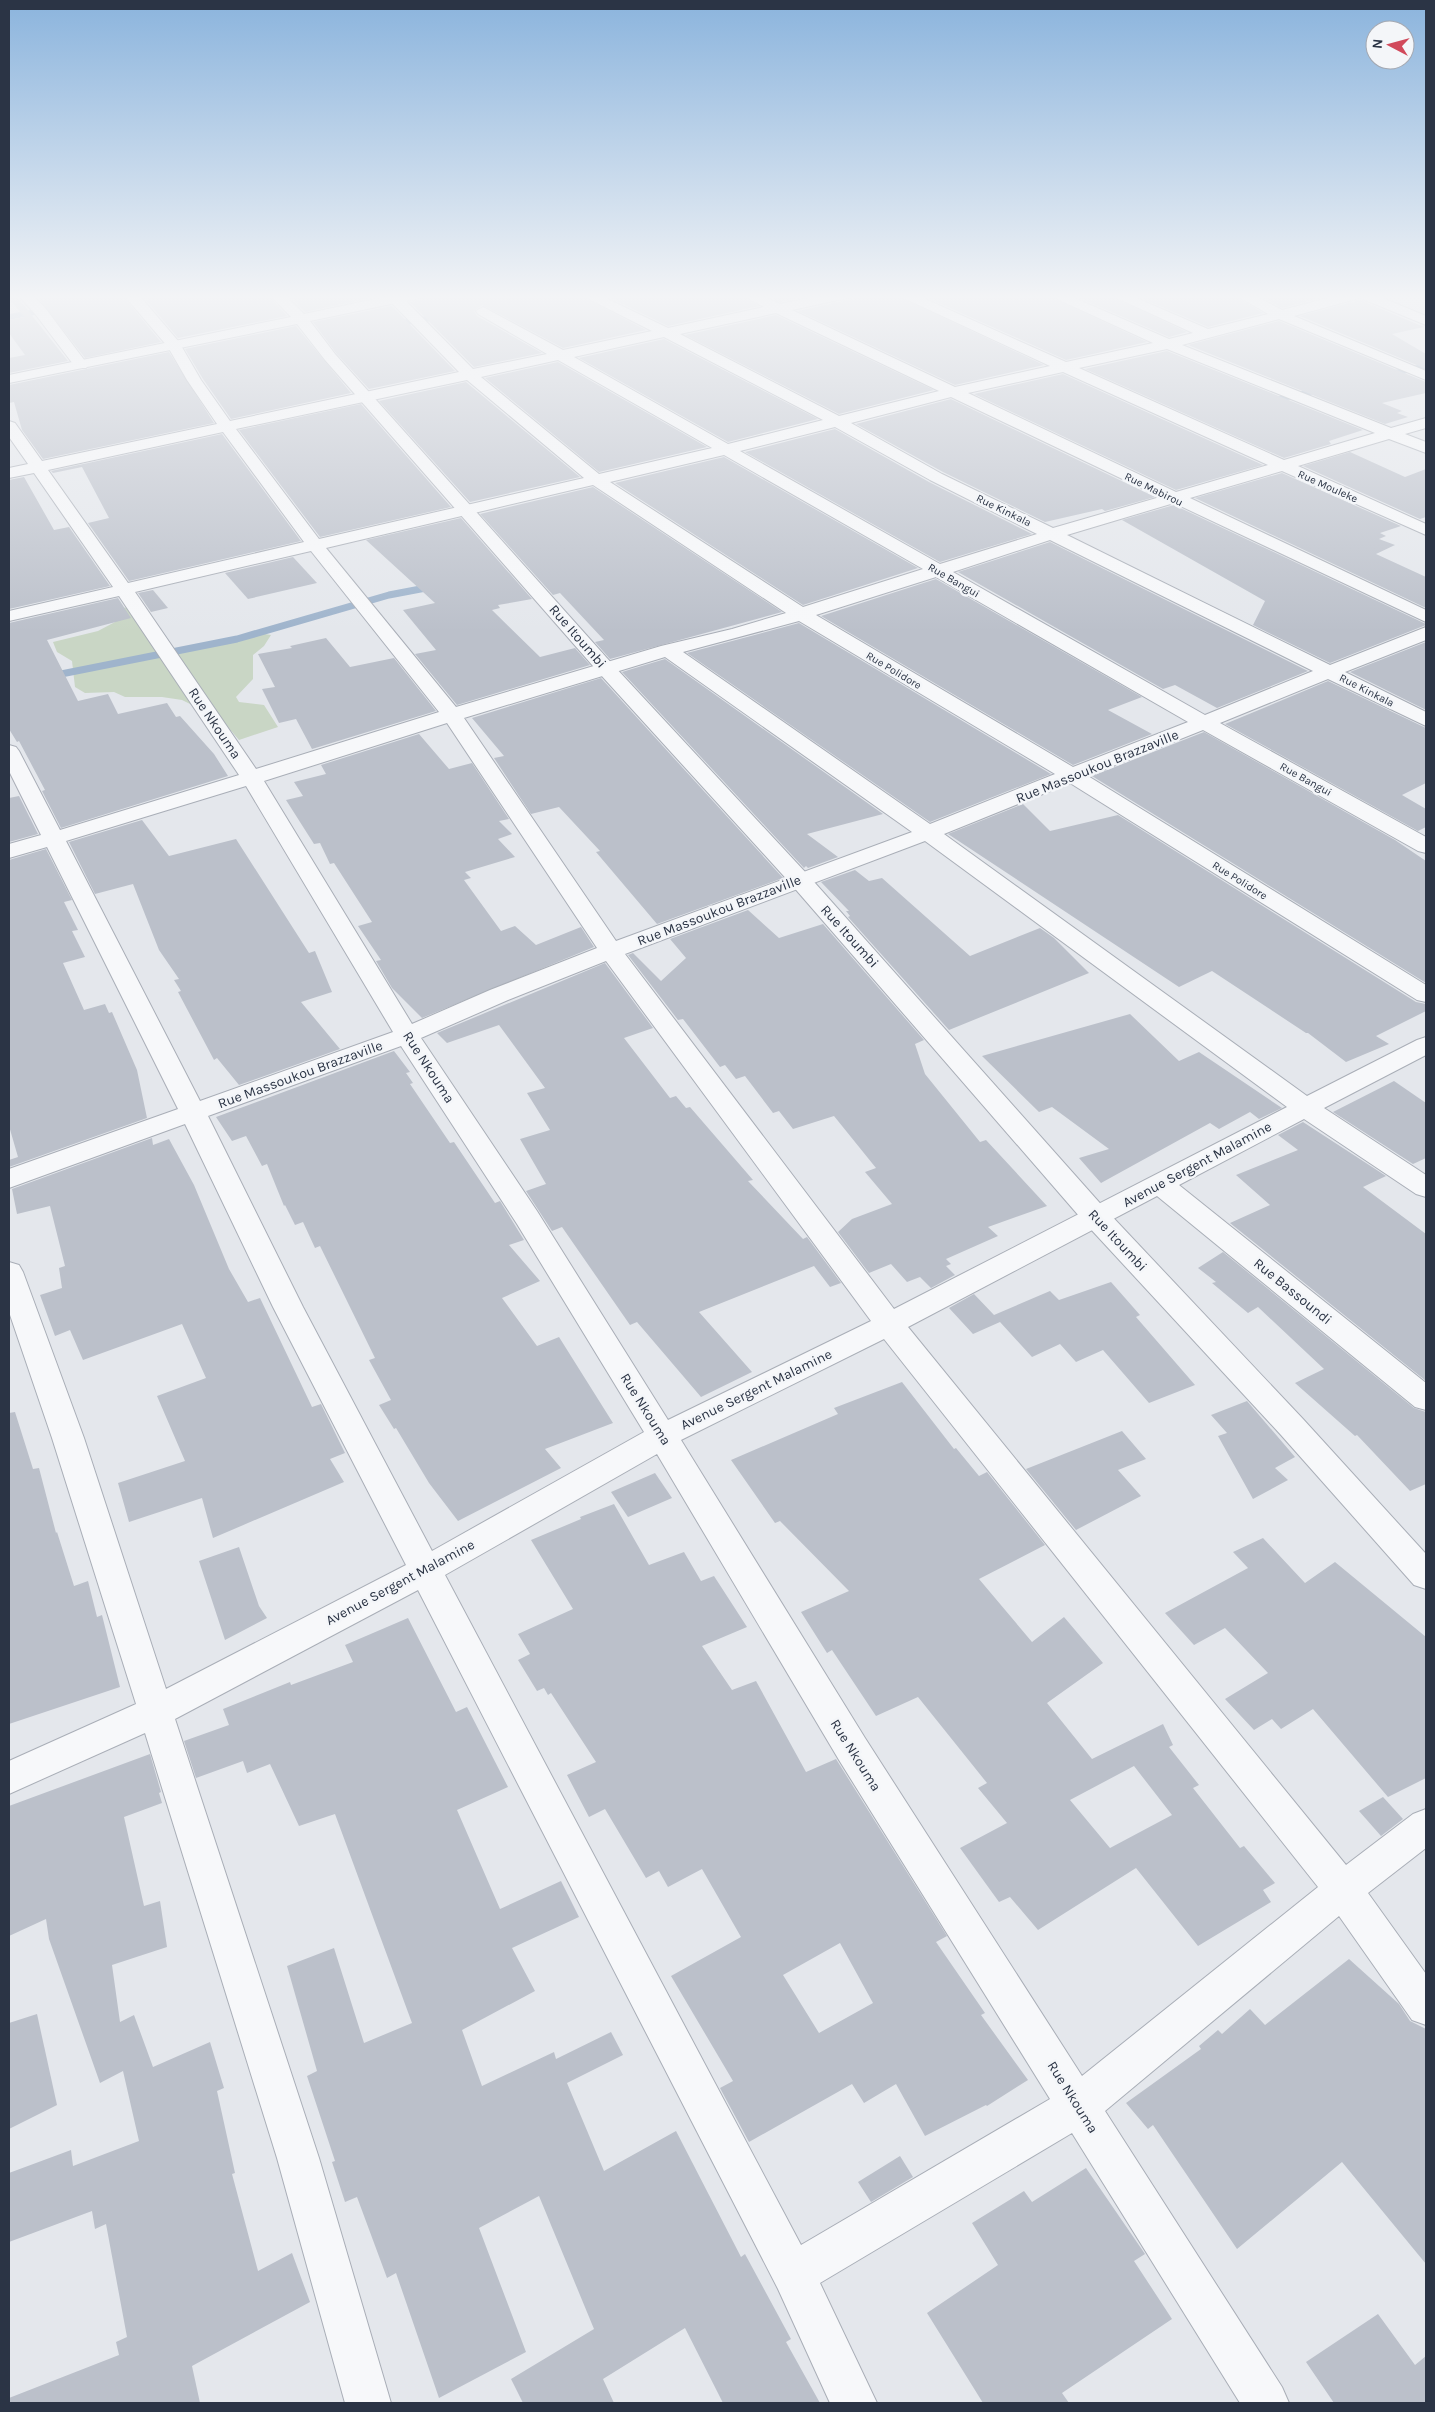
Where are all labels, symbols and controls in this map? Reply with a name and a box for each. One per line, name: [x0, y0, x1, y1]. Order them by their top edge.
north arrow: [1365, 20, 1415, 70]
text: N: [1369, 38, 1387, 50]
street label: Rue Mouleke: [1296, 467, 1360, 506]
street label: Rue Mabirou: [1122, 470, 1185, 509]
street label: Rue Kinkala: [974, 492, 1033, 529]
street label: Rue Bangui: [926, 560, 982, 600]
street label: Rue Itoumbi: [545, 601, 610, 672]
street label: Rue Polidore: [864, 649, 924, 692]
street label: Rue Kinkala: [1337, 671, 1396, 710]
street label: Rue Nkouma: [185, 685, 245, 762]
street label: Rue Massoukou Brazzaville: [1013, 726, 1181, 807]
street label: Rue Bangui: [1278, 760, 1334, 799]
street label: Rue Polidore: [1210, 858, 1270, 903]
street label: Rue Massoukou Brazzaville: [635, 871, 803, 950]
street label: Rue Itoumbi: [817, 901, 882, 971]
street label: Rue Nkouma: [399, 1028, 458, 1106]
street label: Rue Massoukou Brazzaville: [216, 1037, 385, 1112]
street label: Avenue Sergent Malamine: [1120, 1118, 1275, 1211]
street label: Rue Itoumbi: [1085, 1206, 1151, 1275]
street label: Rue Bassoundi: [1250, 1255, 1335, 1328]
street label: Avenue Sergent Malamine: [678, 1345, 835, 1434]
street label: Rue Nkouma: [617, 1370, 675, 1449]
street label: Avenue Sergent Malamine: [323, 1536, 478, 1629]
street label: Rue Nkouma: [827, 1716, 885, 1795]
street label: Rue Nkouma: [1044, 2058, 1102, 2137]

